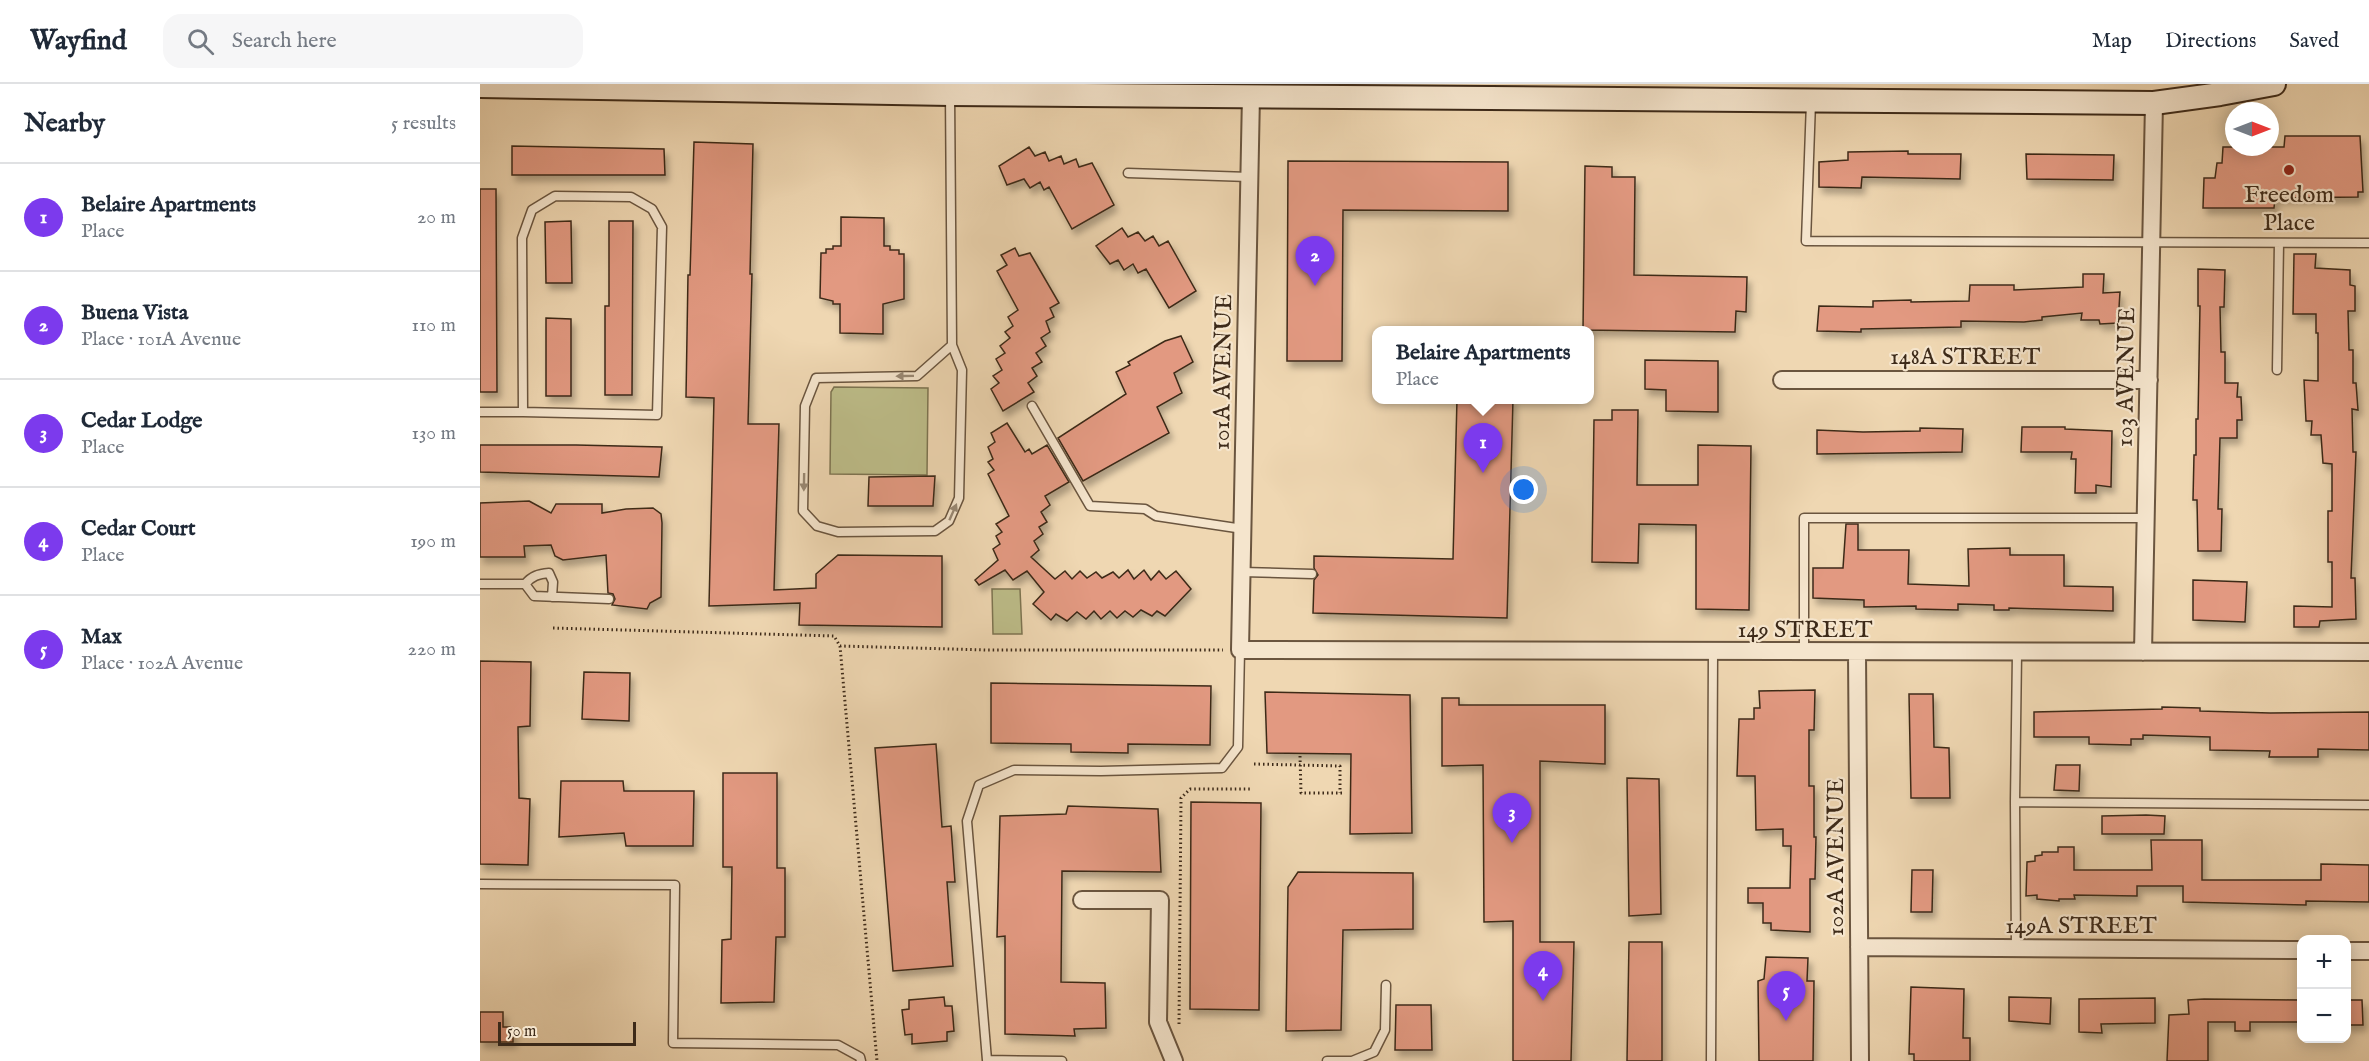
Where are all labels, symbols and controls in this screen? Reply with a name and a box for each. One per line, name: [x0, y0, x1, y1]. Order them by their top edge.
search box: [163, 14, 583, 68]
text: Wayfind: [30, 24, 127, 59]
icon: search: [184, 25, 217, 58]
text: Search here: [232, 27, 337, 55]
text: Map: [2092, 28, 2132, 55]
text: Directions: [2165, 28, 2256, 55]
text: Saved: [2289, 28, 2339, 55]
north arrow: [2225, 102, 2279, 156]
text: Nearby: [24, 107, 105, 140]
text: 5 results: [391, 111, 456, 136]
marker: Freedom Place: [2282, 163, 2296, 177]
place label: Freedom Place: [2244, 180, 2334, 239]
text: Belaire Apartments: [81, 191, 256, 219]
text: 1: [40, 205, 47, 230]
text: 20 m: [417, 205, 456, 230]
text: Place: [81, 219, 124, 244]
pin: 2: [1296, 236, 1334, 286]
street label: 101A AVENUE: [1207, 294, 1240, 450]
text: Buena Vista: [81, 299, 188, 327]
street label: 103 AVENUE: [2110, 307, 2143, 447]
text: 2: [39, 313, 48, 338]
text: 110 m: [412, 313, 456, 338]
popup: [1372, 326, 1594, 404]
text: Place · 101A Avenue: [81, 327, 241, 352]
text: Belaire Apartments: [1396, 339, 1570, 367]
street label: 148A STREET: [1890, 342, 2041, 373]
text: Place: [1396, 367, 1439, 392]
one-way arrow: [895, 371, 914, 381]
text: Cedar Lodge: [81, 407, 202, 435]
text: 3: [40, 421, 47, 446]
text: 130 m: [411, 421, 456, 446]
pin: 1: [1464, 424, 1502, 473]
text: Place: [81, 435, 124, 460]
one-way arrow: [799, 472, 809, 491]
your location: [1509, 475, 1538, 504]
one-way arrow: [949, 503, 958, 521]
text: Cedar Court: [81, 515, 195, 543]
text: 4: [39, 529, 48, 554]
text: 190 m: [410, 529, 456, 554]
text: Place: [81, 543, 124, 568]
street label: 149 STREET: [1737, 615, 1873, 646]
text: Max: [81, 623, 122, 651]
text: 5: [40, 637, 47, 662]
text: 220 m: [408, 637, 456, 662]
text: Place · 102A Avenue: [81, 651, 243, 676]
street label: 102A AVENUE: [1821, 778, 1852, 936]
pin: 3: [1492, 794, 1532, 843]
street label: 149A STREET: [2005, 911, 2157, 942]
map controls: [2297, 935, 2351, 1043]
button: +: [2297, 935, 2351, 989]
pin: 4: [1524, 952, 1562, 1001]
pin: 5: [1766, 972, 1806, 1021]
button: −: [2297, 989, 2351, 1043]
scale bar: [498, 1019, 636, 1046]
text: 50 m: [507, 1022, 536, 1042]

